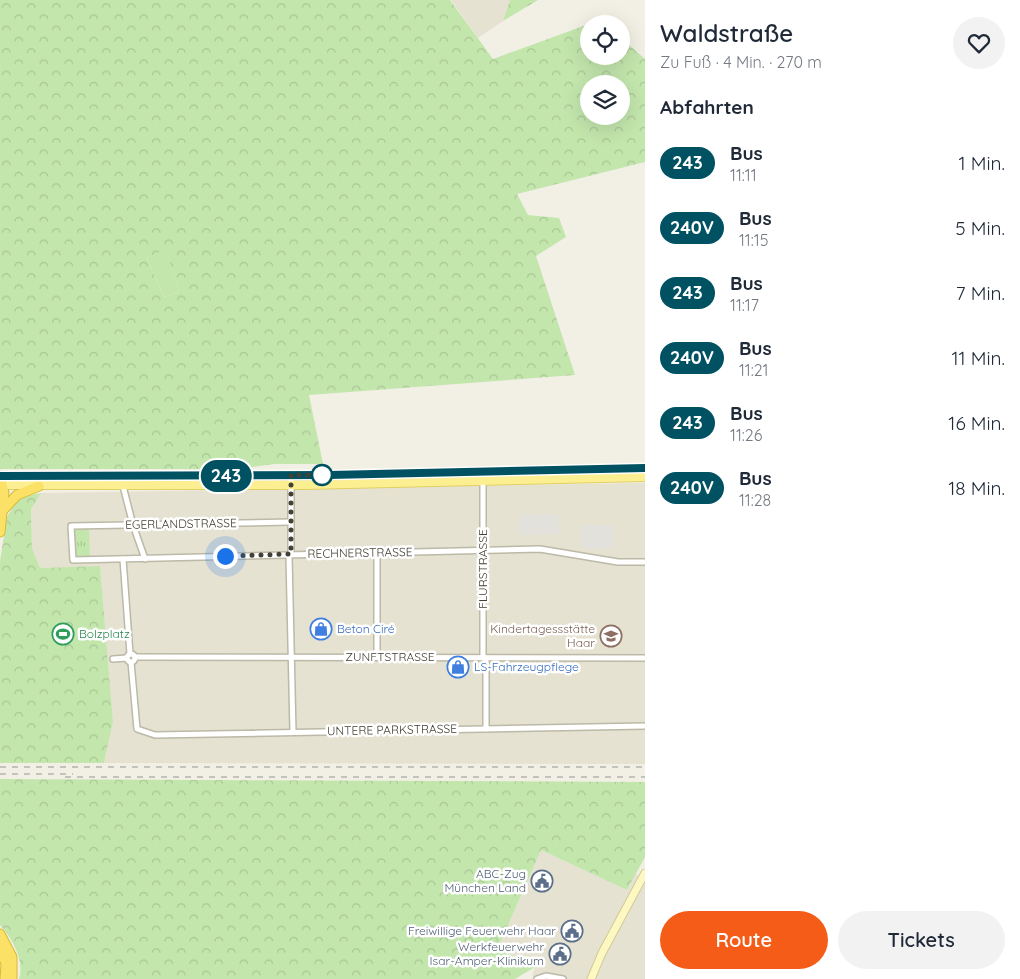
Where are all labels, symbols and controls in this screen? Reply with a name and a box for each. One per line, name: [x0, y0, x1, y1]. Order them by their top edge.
map controls: [580, 15, 630, 125]
button: locate: [580, 15, 630, 65]
button: heart: [953, 17, 1005, 69]
text: Waldstraße: [660, 18, 793, 48]
text: Zu Fuß · 4 Min. · 270 m: [660, 52, 822, 72]
button: layers: [580, 75, 630, 125]
text: Abfahrten: [660, 95, 754, 119]
text: Bus: [730, 141, 763, 165]
text: 243: [672, 151, 703, 174]
text: 1 Min.: [959, 151, 1005, 175]
text: 11:11: [730, 165, 757, 185]
text: Bus: [739, 206, 772, 230]
text: 240V: [670, 216, 714, 239]
text: 5 Min.: [955, 216, 1005, 240]
text: 11:15: [739, 230, 768, 250]
text: Bus: [730, 271, 763, 295]
text: 243: [672, 281, 703, 304]
text: 7 Min.: [956, 281, 1005, 305]
text: 11:17: [730, 295, 759, 315]
text: Bus: [739, 336, 772, 360]
text: 240V: [670, 346, 714, 369]
text: 11 Min.: [952, 346, 1005, 370]
text: 11:21: [739, 360, 769, 380]
text: Bus: [730, 401, 763, 425]
text: 243: [672, 411, 703, 434]
text: 16 Min.: [948, 411, 1005, 435]
text: 11:26: [730, 425, 762, 445]
line badge: 243: [197, 460, 255, 492]
text: 243: [211, 464, 241, 487]
unlabelled marker: [311, 464, 333, 486]
text: Bus: [739, 466, 772, 490]
text: 240V: [670, 476, 714, 499]
text: 18 Min.: [948, 476, 1005, 500]
text: 11:28: [739, 490, 771, 510]
street label: EGERLANDSTRASSE: [125, 515, 237, 532]
street label: FLURSTRASSE: [475, 529, 490, 609]
your location: [213, 544, 238, 569]
street label: RECHNERSTRASSE: [307, 544, 413, 561]
shop icon: Beton Ciré: [309, 617, 333, 641]
place label: Beton Ciré: [337, 621, 395, 636]
place label: Kindertagessstätte Haar: [490, 621, 595, 650]
sports icon: Bolzplatz: [51, 622, 75, 646]
school or university icon: Kindertagessstätte Haar: [599, 624, 623, 648]
place label: Bolzplatz: [79, 626, 130, 641]
street label: ZUNFTSTRASSE: [345, 649, 435, 664]
shop icon: LS-Fahrzeugpflege: [446, 655, 470, 679]
place label: LS-Fahrzeugpflege: [474, 659, 579, 674]
street label: UNTERE PARKSTRASSE: [327, 721, 457, 738]
place label: ABC-Zug München Land: [444, 866, 526, 895]
public building icon: ABC-Zug München Land: [530, 869, 554, 893]
button: Route: [660, 911, 828, 969]
button: Tickets: [838, 911, 1005, 969]
public building icon: Freiwillige Feuerwehr Haar: [560, 919, 584, 943]
place label: Freiwillige Feuerwehr Haar: [408, 923, 556, 938]
place label: Werkfeuerwehr Isar-Amper-Klinikum: [430, 939, 544, 968]
public building icon: Werkfeuerwehr Isar-Amper-Klinikum: [548, 942, 572, 966]

